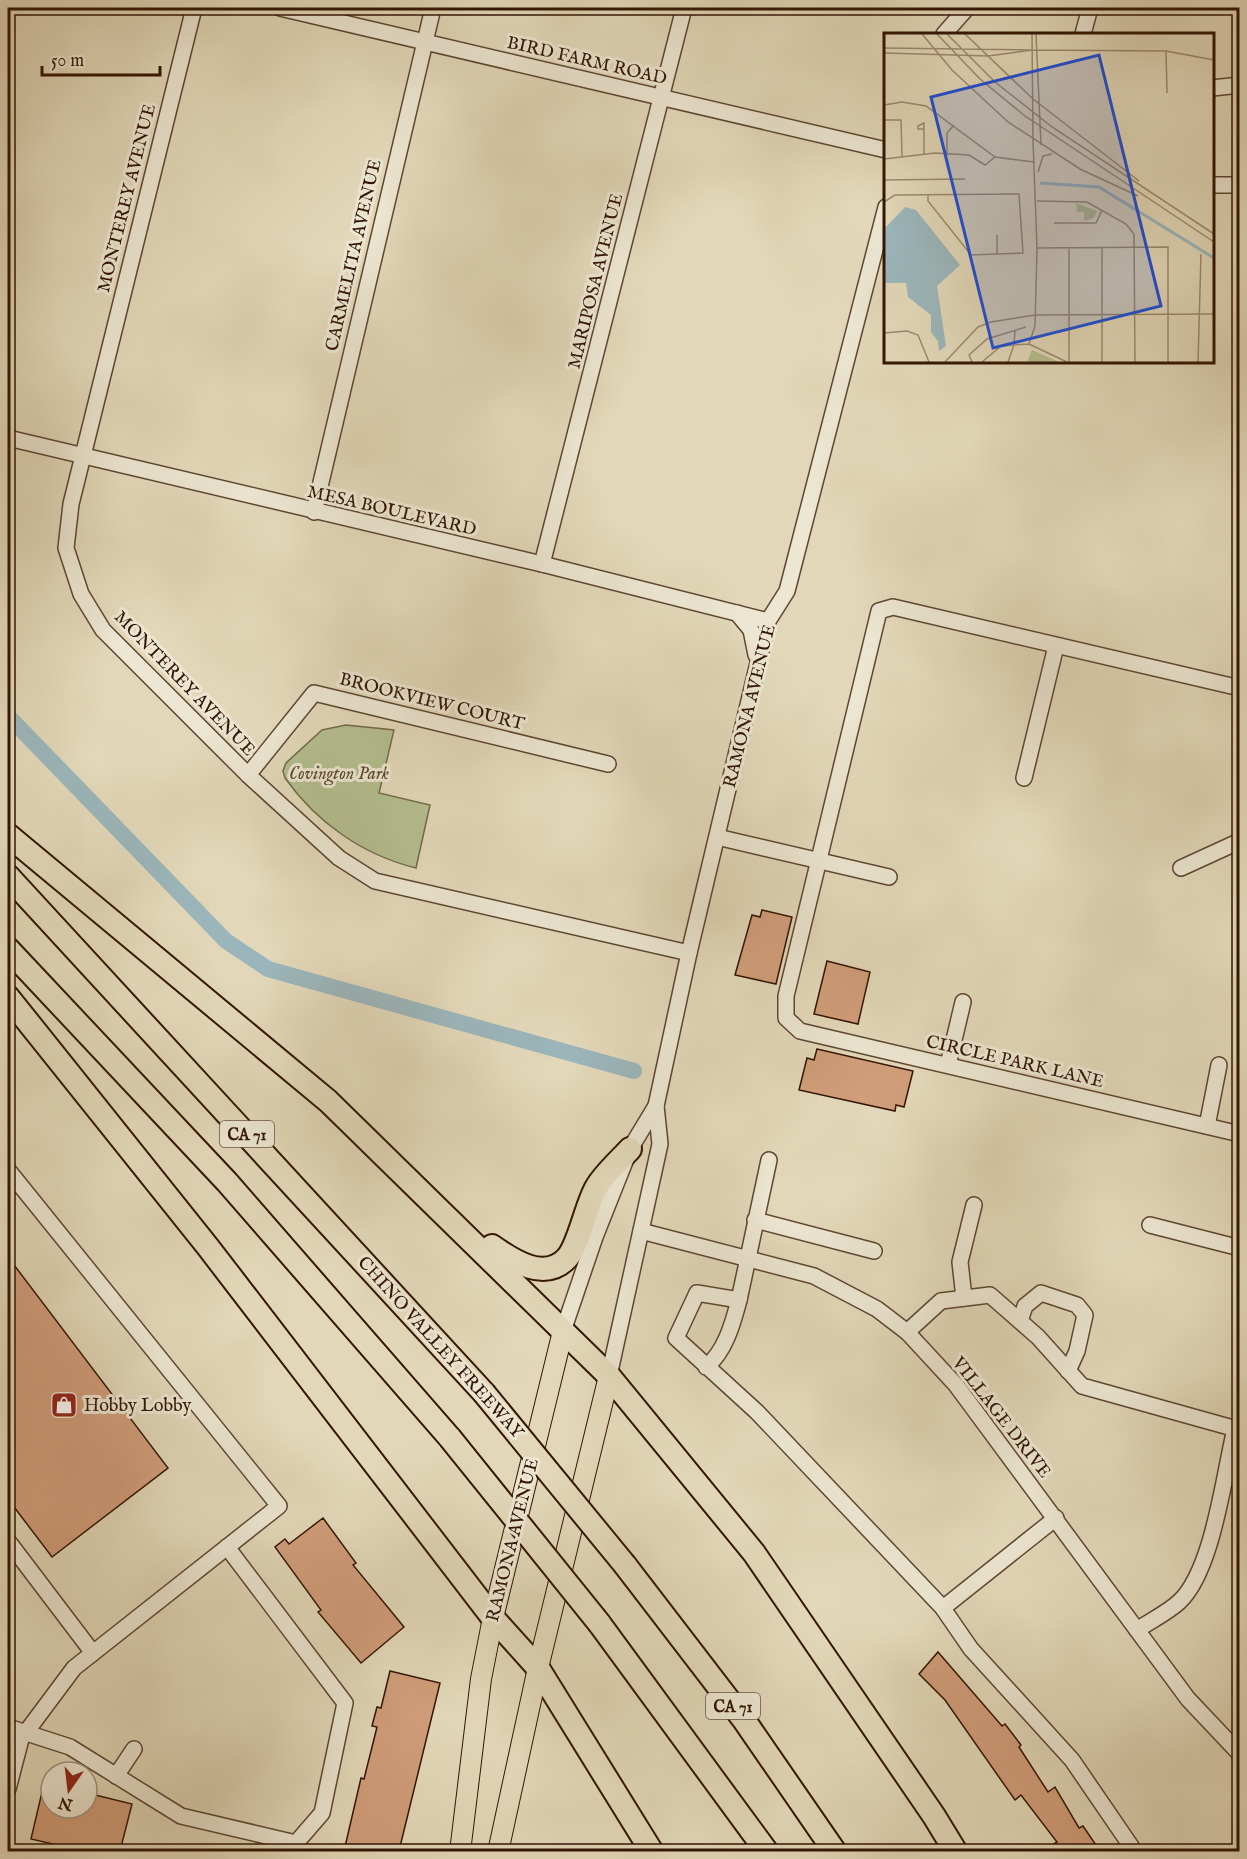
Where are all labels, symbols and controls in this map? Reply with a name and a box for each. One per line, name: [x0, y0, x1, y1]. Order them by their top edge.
street label: BIRD FARM ROAD: [504, 32, 669, 91]
inset map: [884, 33, 1214, 363]
scale bar: [42, 39, 160, 77]
text: 50 m: [51, 50, 84, 73]
street label: MONTEREY AVENUE: [93, 102, 162, 295]
street label: CARMELITA AVENUE: [321, 157, 388, 353]
street label: MARIPOSA AVENUE: [564, 191, 629, 371]
street label: MESA BOULEVARD: [305, 481, 478, 542]
street label: MONTEREY AVENUE: [108, 606, 259, 762]
street label: RAMONA AVENUE: [719, 622, 782, 790]
street label: BROOKVIEW COURT: [337, 668, 527, 737]
park label: Covington Park: [289, 763, 389, 786]
street label: CIRCLE PARK LANE: [924, 1031, 1106, 1094]
road number: CA 71: [220, 1121, 274, 1147]
street label: CHINO VALLEY FREEWAY: [352, 1252, 528, 1445]
street label: VILLAGE DRIVE: [946, 1352, 1055, 1483]
shop icon: Hobby Lobby: [49, 1390, 79, 1420]
place label: Hobby Lobby: [84, 1395, 191, 1418]
street label: RAMONA AVENUE: [482, 1456, 545, 1624]
road number: CA 71: [706, 1693, 760, 1719]
north arrow: [39, 1760, 99, 1820]
text: N: [57, 1791, 76, 1814]

